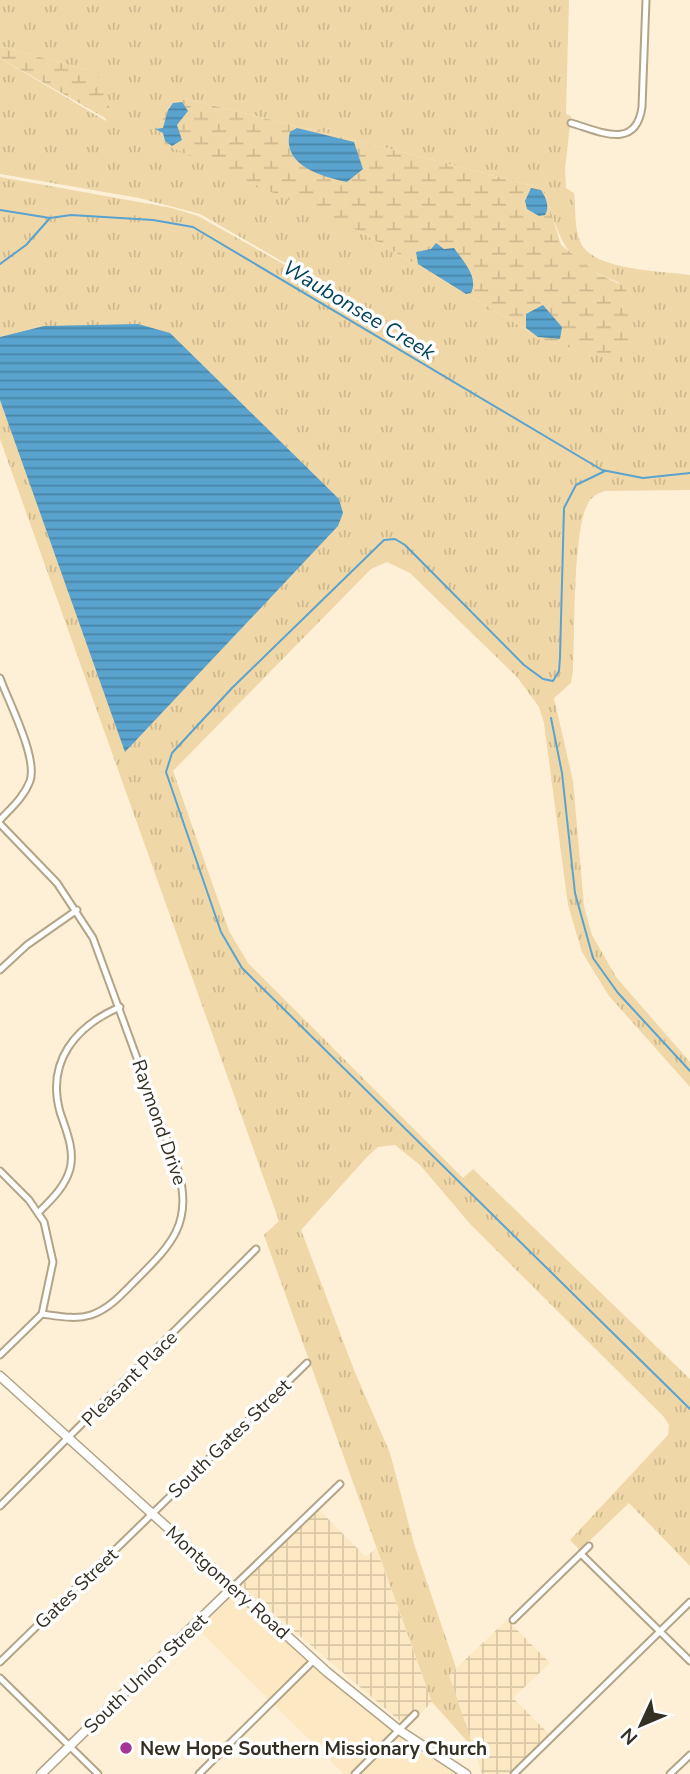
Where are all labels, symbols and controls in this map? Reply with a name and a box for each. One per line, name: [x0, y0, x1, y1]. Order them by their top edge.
water label: Waubonsee Creek: [278, 253, 441, 367]
street label: Raymond Drive: [125, 1056, 193, 1189]
street label: Pleasant Place: [76, 1325, 183, 1432]
street label: South Gates Street: [163, 1373, 297, 1504]
street label: Montgomery Road: [160, 1520, 295, 1645]
street label: Gates Street: [29, 1542, 124, 1635]
street label: South Union Street: [78, 1608, 213, 1739]
north arrow: [606, 1690, 676, 1760]
text: N: [615, 1722, 644, 1750]
place label: New Hope Southern Missionary Church: [140, 1736, 487, 1762]
marker: New Hope Southern Missionary Church: [118, 1740, 134, 1756]

